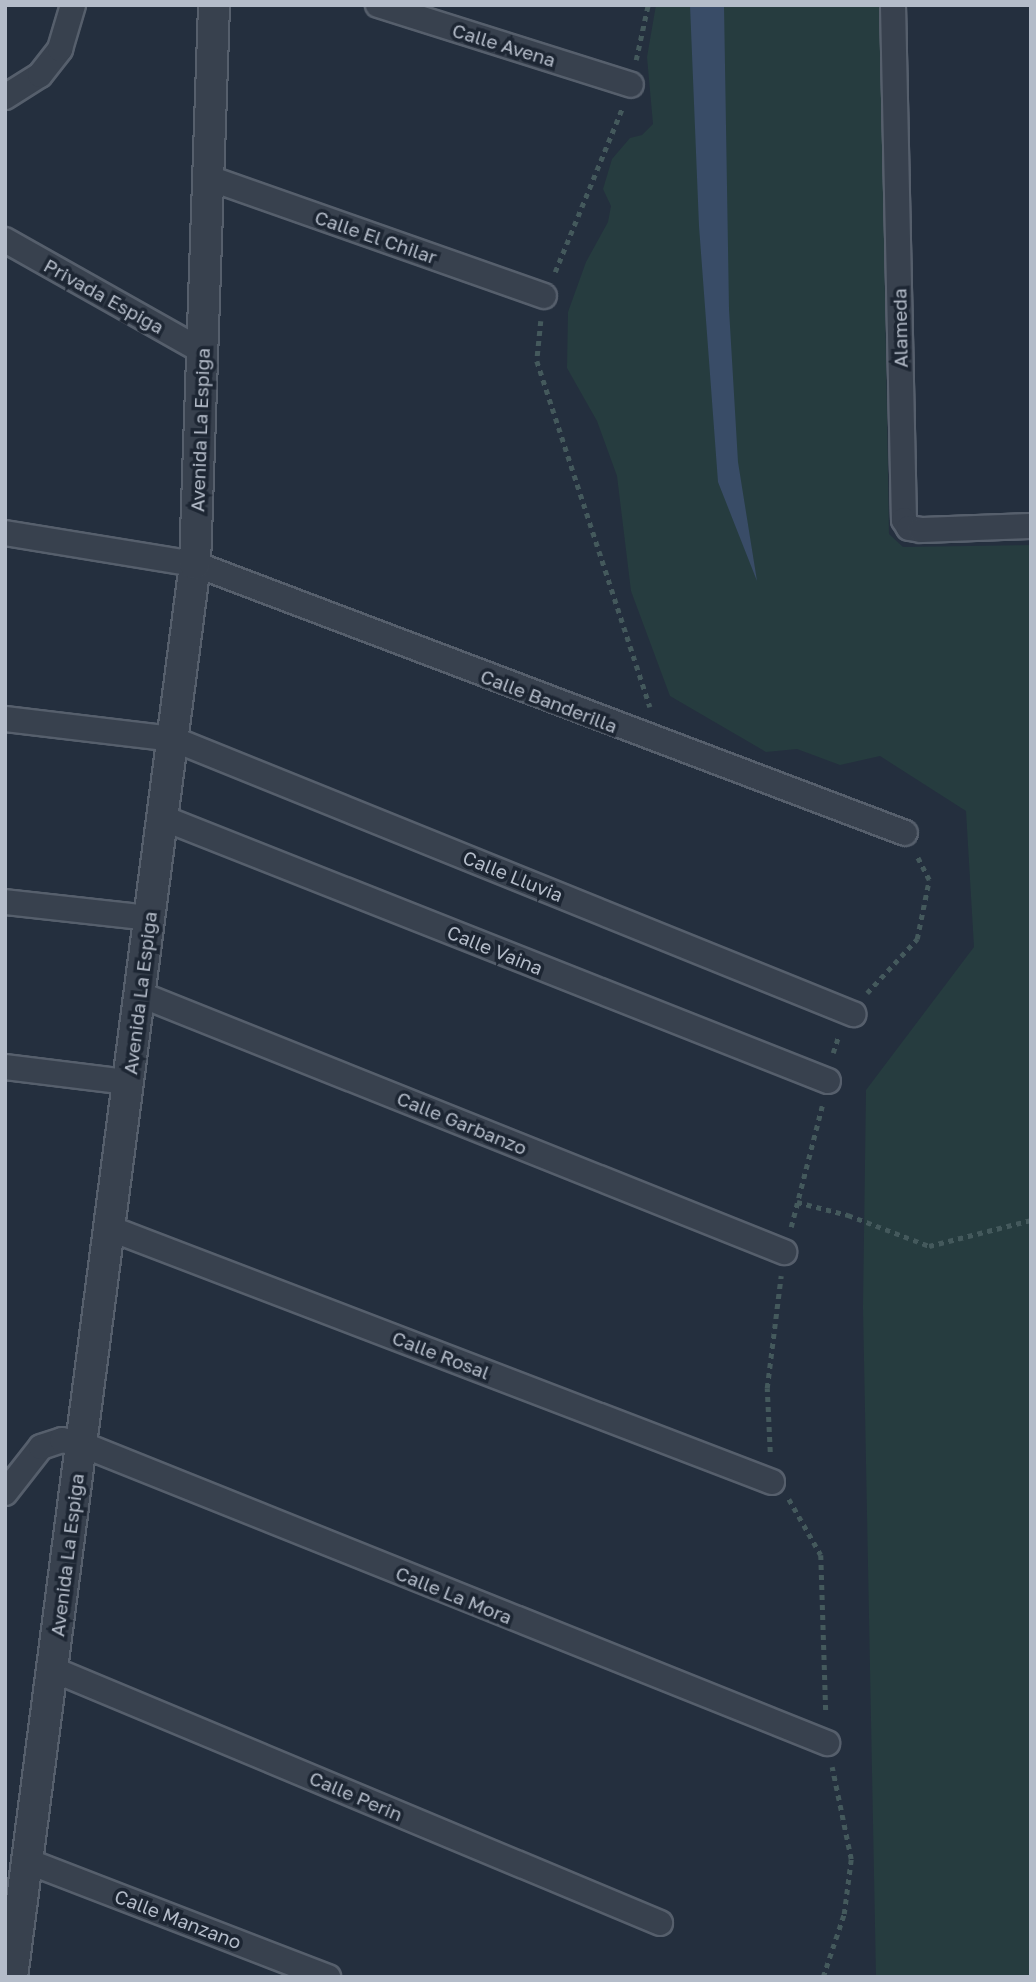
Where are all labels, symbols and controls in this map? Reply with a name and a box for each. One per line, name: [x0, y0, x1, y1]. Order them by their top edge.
street label: Calle Avena: [450, 19, 558, 71]
street label: Calle El Chilar: [312, 205, 440, 269]
street label: Privada Espiga: [40, 254, 168, 338]
street label: Alameda: [888, 288, 912, 368]
street label: Avenida La Espiga: [186, 348, 214, 512]
street label: Calle Banderilla: [477, 664, 621, 738]
street label: Calle Lluvia: [460, 846, 566, 906]
street label: Avenida La Espiga: [119, 910, 161, 1076]
street label: Calle Vaina: [444, 920, 546, 980]
street label: Calle Garbanzo: [394, 1087, 530, 1159]
street label: Calle Rosal: [389, 1326, 493, 1384]
street label: Avenida La Espiga: [46, 1472, 88, 1638]
street label: Calle La Mora: [392, 1561, 516, 1629]
street label: Calle Perin: [306, 1766, 406, 1826]
street label: Calle Manzano: [112, 1884, 244, 1954]

